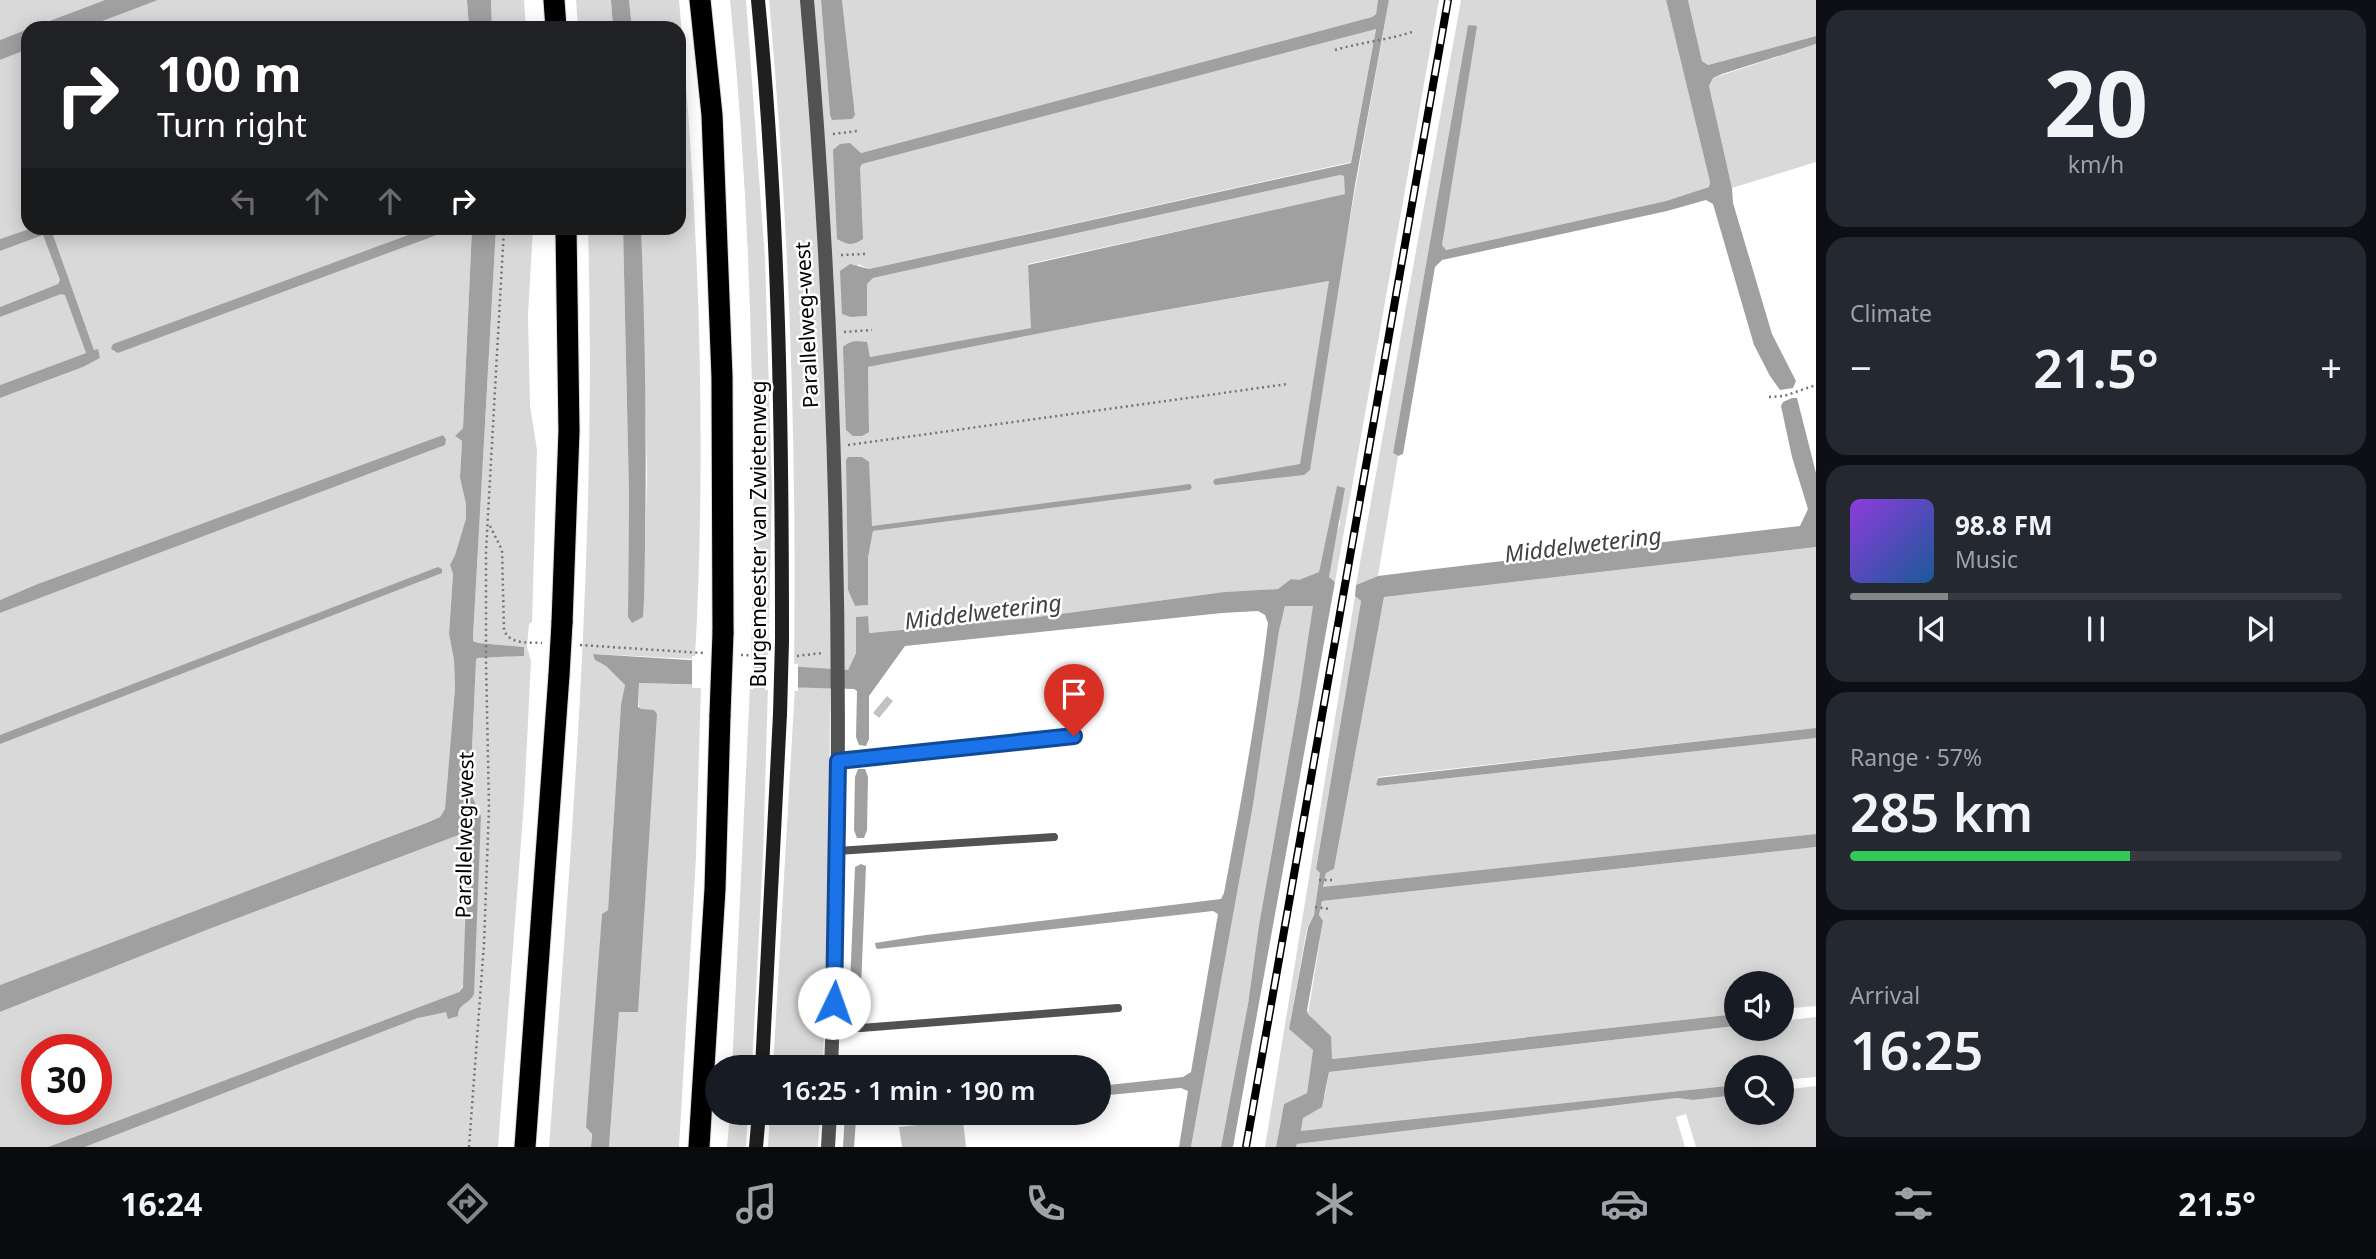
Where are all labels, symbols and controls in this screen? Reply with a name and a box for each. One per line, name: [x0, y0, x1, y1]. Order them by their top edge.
text: 100 m: [157, 40, 302, 106]
text: 20: [2044, 40, 2148, 164]
icon: right: [42, 49, 133, 140]
text: Turn right: [157, 103, 307, 146]
text: km/h: [2068, 148, 2124, 180]
icon: left: [225, 182, 263, 220]
icon: ahead: [298, 182, 336, 220]
icon: ahead: [371, 182, 409, 220]
icon: right: [444, 182, 482, 220]
street label: Parallelweg-west: [788, 241, 824, 409]
text: Climate: [1850, 297, 1932, 329]
text: 21.5°: [2033, 332, 2159, 403]
text: −: [1850, 341, 1872, 393]
text: +: [2320, 341, 2342, 393]
street label: Burgemeester van Zwietenweg: [744, 380, 772, 688]
text: 98.8 FM: [1955, 507, 2052, 543]
water label: Middelwetering: [1502, 518, 1663, 570]
text: Music: [1955, 543, 2018, 575]
water label: Middelwetering: [902, 585, 1063, 637]
icon: previous: [1913, 610, 1951, 648]
icon: pause: [2077, 610, 2115, 648]
icon: next: [2241, 610, 2279, 648]
pin: [1044, 664, 1104, 736]
icon: arrive: [1055, 675, 1093, 713]
text: Range · 57%: [1850, 741, 1982, 773]
street label: Parallelweg-west: [449, 751, 479, 919]
text: 285 km: [1850, 776, 2033, 847]
position arrow: [797, 966, 871, 1040]
map controls: [1724, 971, 1794, 1125]
button: sound: [1724, 971, 1794, 1041]
text: Arrival: [1850, 979, 1920, 1011]
text: 16:25: [1850, 1014, 1983, 1085]
speed limit sign: 30: [21, 1034, 112, 1125]
button: search: [1724, 1055, 1794, 1125]
text: 16:25 · 1 min · 190 m: [781, 1072, 1035, 1108]
icon: directions: [443, 1179, 492, 1228]
icon: music: [732, 1179, 781, 1228]
icon: phone: [1021, 1179, 1070, 1228]
icon: climate: [1310, 1179, 1359, 1228]
icon: car: [1600, 1179, 1649, 1228]
icon: filters: [1889, 1179, 1938, 1228]
text: 16:24: [120, 1182, 202, 1225]
text: 21.5°: [2178, 1182, 2256, 1225]

